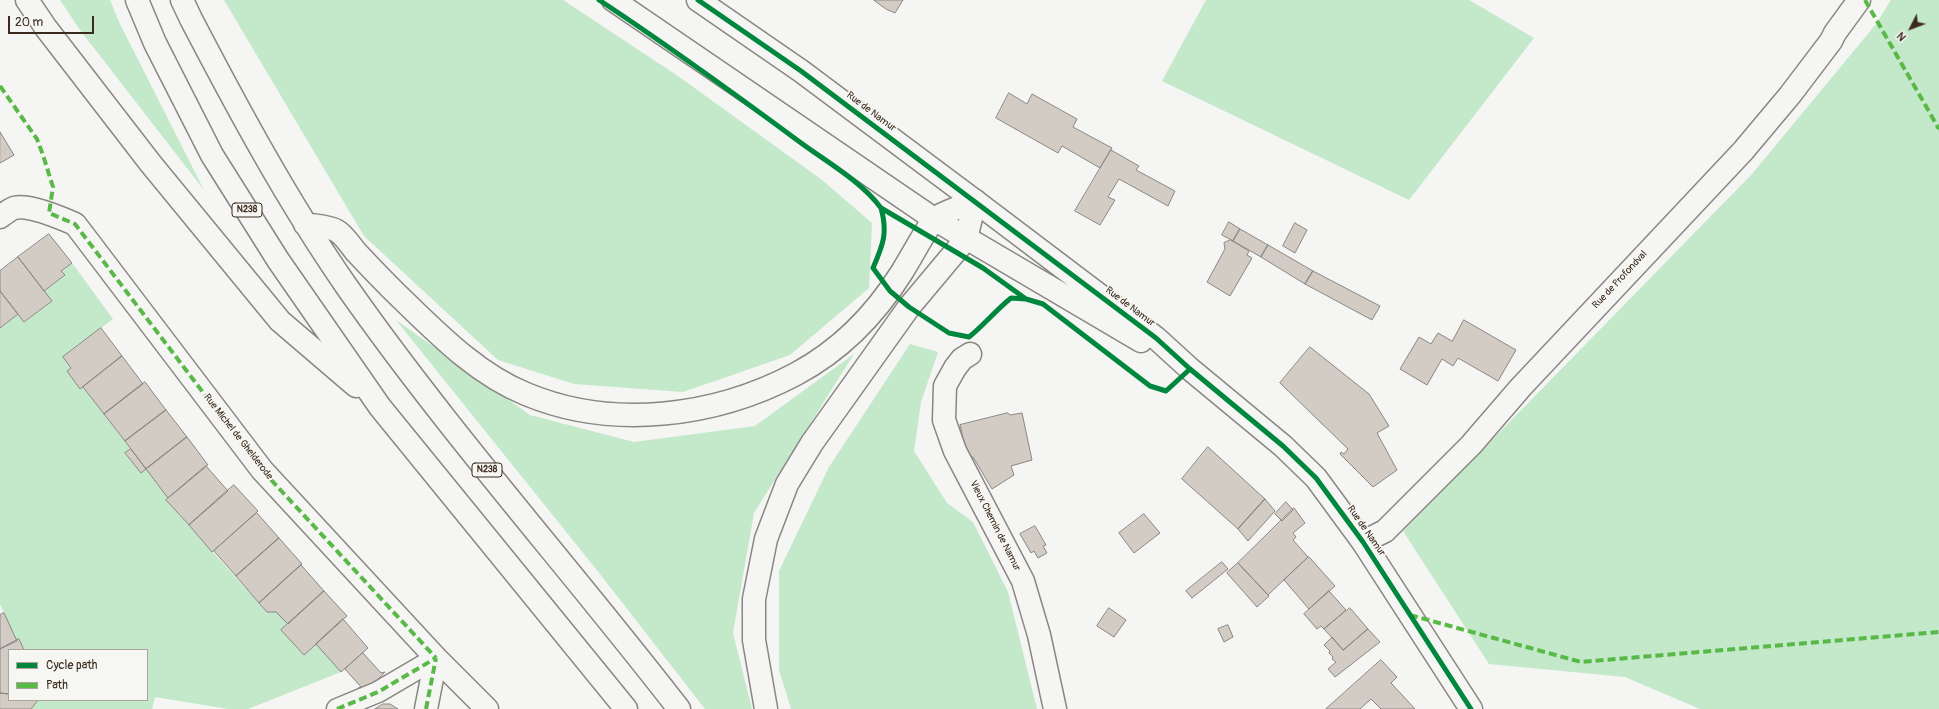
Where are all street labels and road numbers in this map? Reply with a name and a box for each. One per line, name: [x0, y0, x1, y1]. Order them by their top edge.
street label: Rue de Namur: [844, 89, 898, 135]
road number: N238: [232, 203, 262, 217]
street label: Rue de Profondval: [1590, 249, 1650, 311]
street label: Rue de Namur: [1103, 284, 1157, 330]
street label: Rue Michel de Ghelderode: [201, 392, 275, 482]
road number: N238: [472, 463, 502, 477]
street label: Vieux Chemin de Namur: [967, 479, 1023, 573]
street label: Rue de Namur: [1344, 503, 1388, 559]

